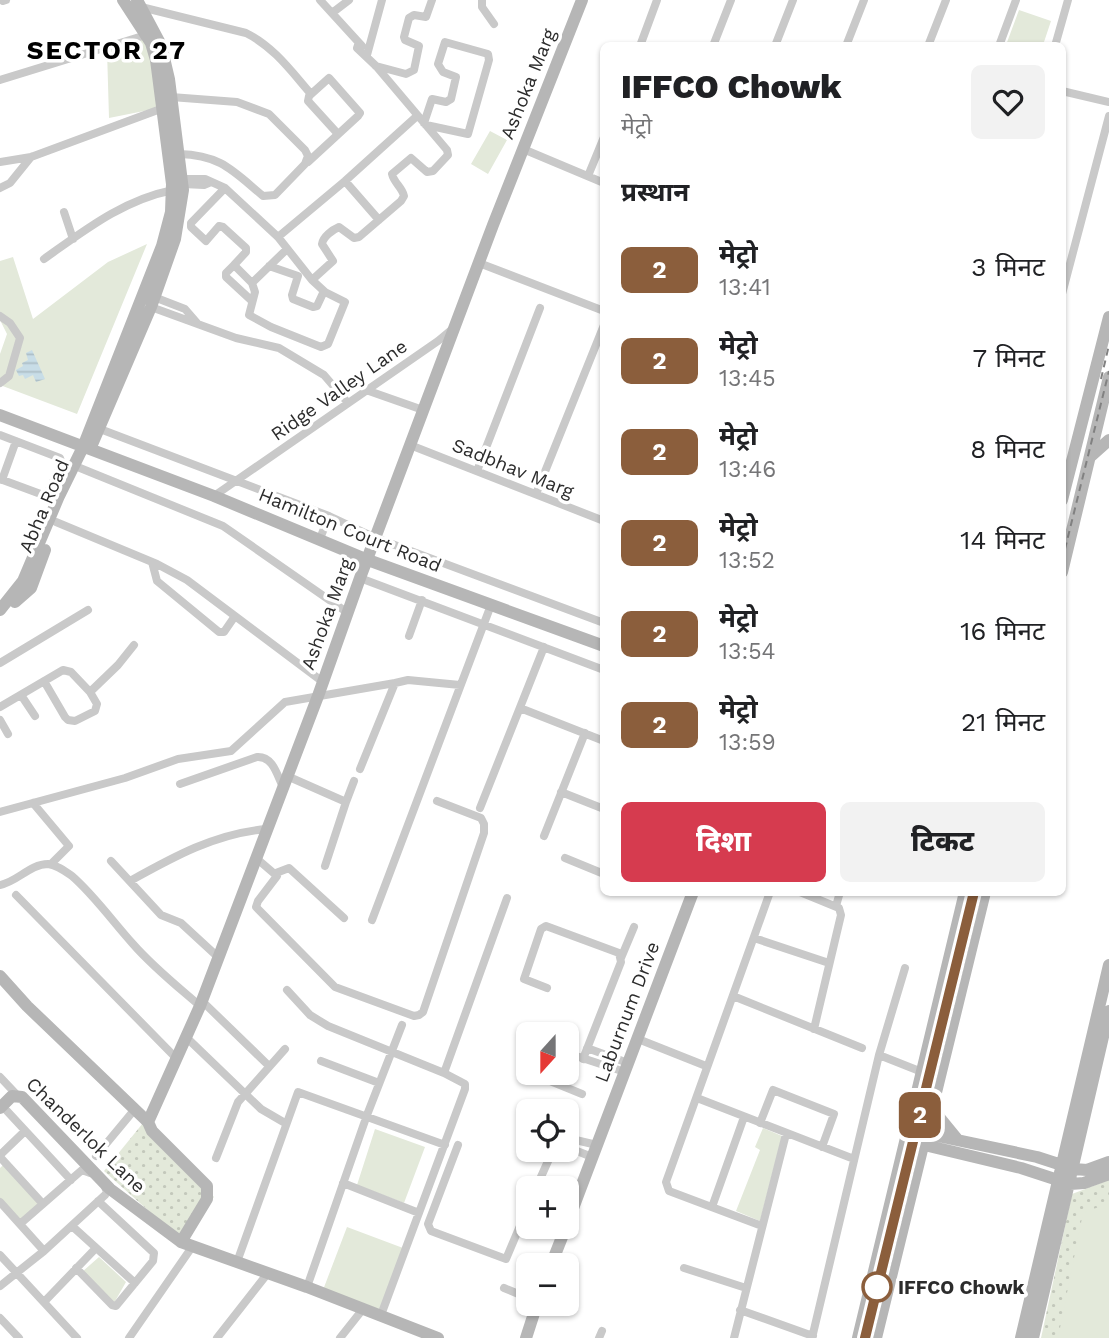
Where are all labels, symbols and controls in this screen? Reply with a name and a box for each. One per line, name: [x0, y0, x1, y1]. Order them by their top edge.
street label: Ashoka Marg: [495, 25, 561, 143]
district label: SECTOR 27: [27, 35, 187, 65]
button: heart: [971, 65, 1045, 139]
text: IFFCO Chowk: [621, 67, 841, 106]
text: मेट्रो: [621, 113, 652, 140]
text: प्रस्थान: [621, 177, 689, 207]
text: मेट्रो: [719, 239, 758, 269]
text: 3 मिनट: [971, 252, 1045, 282]
text: 2: [652, 256, 667, 284]
text: 13:41: [719, 274, 771, 301]
text: मेट्रो: [719, 330, 758, 360]
street label: Ridge Valley Lane: [266, 334, 412, 446]
text: 7 मिनट: [973, 343, 1045, 373]
text: 2: [652, 347, 667, 375]
text: 13:45: [719, 365, 776, 392]
text: मेट्रो: [719, 421, 758, 451]
street label: Sadbhav Marg: [449, 433, 578, 503]
text: 8 मिनट: [970, 434, 1045, 464]
text: 2: [652, 438, 667, 466]
street label: Abha Road: [14, 456, 74, 556]
text: 13:46: [719, 456, 776, 483]
street label: Hamilton Court Road: [255, 483, 445, 577]
text: मेट्रो: [719, 512, 758, 542]
text: 14 मिनट: [960, 525, 1045, 555]
text: 2: [652, 529, 667, 557]
text: 13:52: [719, 547, 775, 574]
street label: Ashoka Marg: [296, 554, 358, 673]
text: मेट्रो: [719, 603, 758, 633]
text: 16 मिनट: [960, 616, 1045, 646]
text: 2: [652, 620, 667, 648]
text: 13:54: [719, 638, 776, 665]
text: मेट्रो: [719, 694, 758, 724]
text: 21 मिनट: [961, 707, 1045, 737]
text: 2: [652, 711, 667, 739]
text: 13:59: [719, 729, 776, 756]
button: दिशा: [621, 802, 826, 882]
button: टिकट: [840, 802, 1045, 882]
street label: Laburnum Drive: [590, 938, 664, 1086]
north arrow: [516, 1022, 579, 1085]
map controls: [516, 1022, 579, 1316]
street label: Chanderlok Lane: [22, 1072, 150, 1198]
line badge: 2: [897, 1092, 943, 1138]
button: locate: [516, 1099, 579, 1162]
text: 2: [913, 1101, 927, 1129]
button: +: [516, 1176, 579, 1239]
button: −: [516, 1253, 579, 1316]
marker: IFFCO Chowk: [862, 1272, 892, 1302]
place label: IFFCO Chowk: [898, 1276, 1025, 1299]

